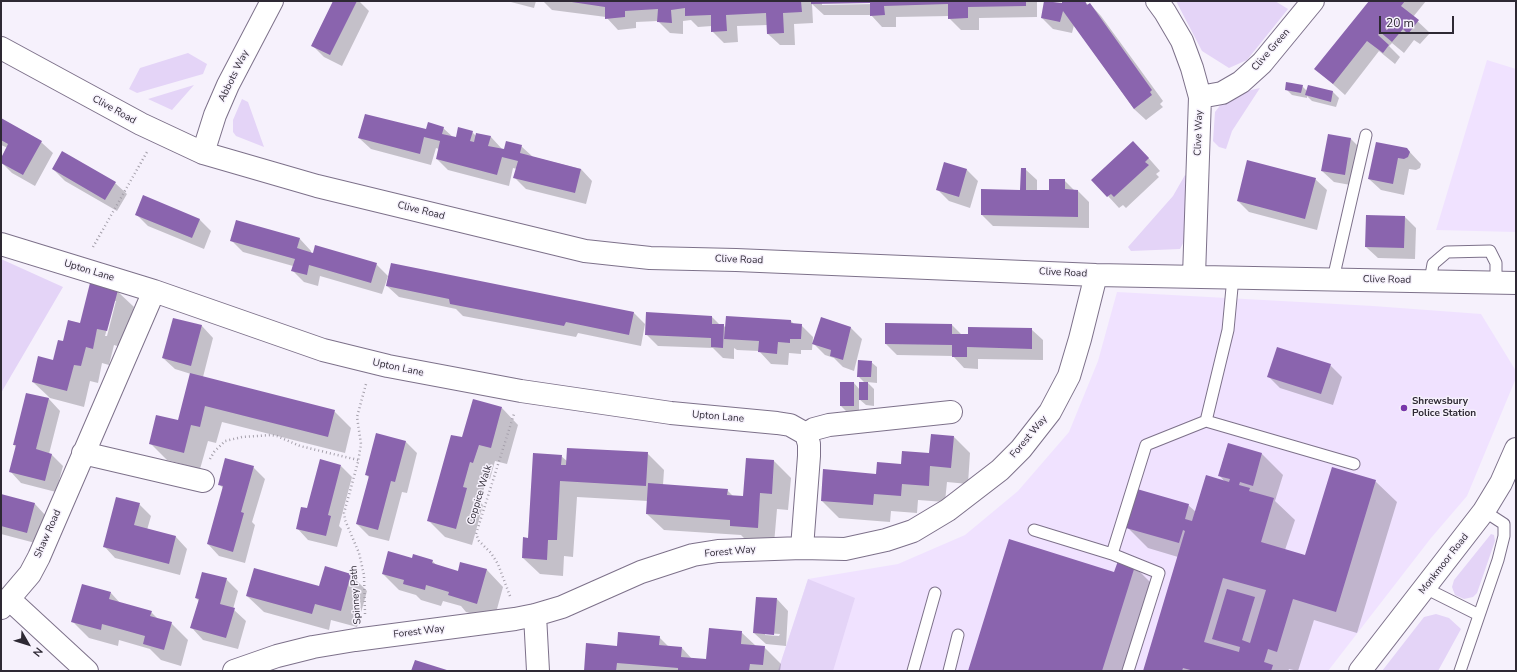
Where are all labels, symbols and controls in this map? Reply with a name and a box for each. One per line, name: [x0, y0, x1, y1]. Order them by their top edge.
scale bar: [1381, 8, 1456, 34]
text: 20 m: [1386, 15, 1414, 31]
street label: Clive Green: [1249, 26, 1293, 74]
street label: Abbots Way: [216, 48, 252, 104]
street label: Clive Road: [90, 93, 138, 127]
street label: Clive Way: [1192, 110, 1206, 156]
street label: Clive Road: [396, 199, 446, 223]
street label: Clive Road: [715, 253, 763, 267]
street label: Upton Lane: [62, 258, 116, 284]
street label: Clive Road: [1039, 266, 1087, 280]
street label: Clive Road: [1363, 274, 1411, 286]
street label: Upton Lane: [371, 357, 425, 379]
place label: Shrewsbury Police Station: [1412, 396, 1476, 420]
marker: Shrewsbury Police Station: [1399, 403, 1409, 413]
street label: Upton Lane: [692, 409, 744, 425]
street label: Forest Way: [1008, 413, 1050, 461]
street label: Coppice Walk: [465, 464, 495, 526]
street label: Shaw Road: [32, 508, 64, 560]
street label: Monkmoor Road: [1417, 531, 1471, 597]
street label: Forest Way: [704, 544, 756, 560]
street label: Spinney Path: [348, 565, 364, 625]
street label: Forest Way: [393, 623, 445, 641]
north arrow: [8, 624, 48, 664]
text: N: [29, 644, 46, 660]

